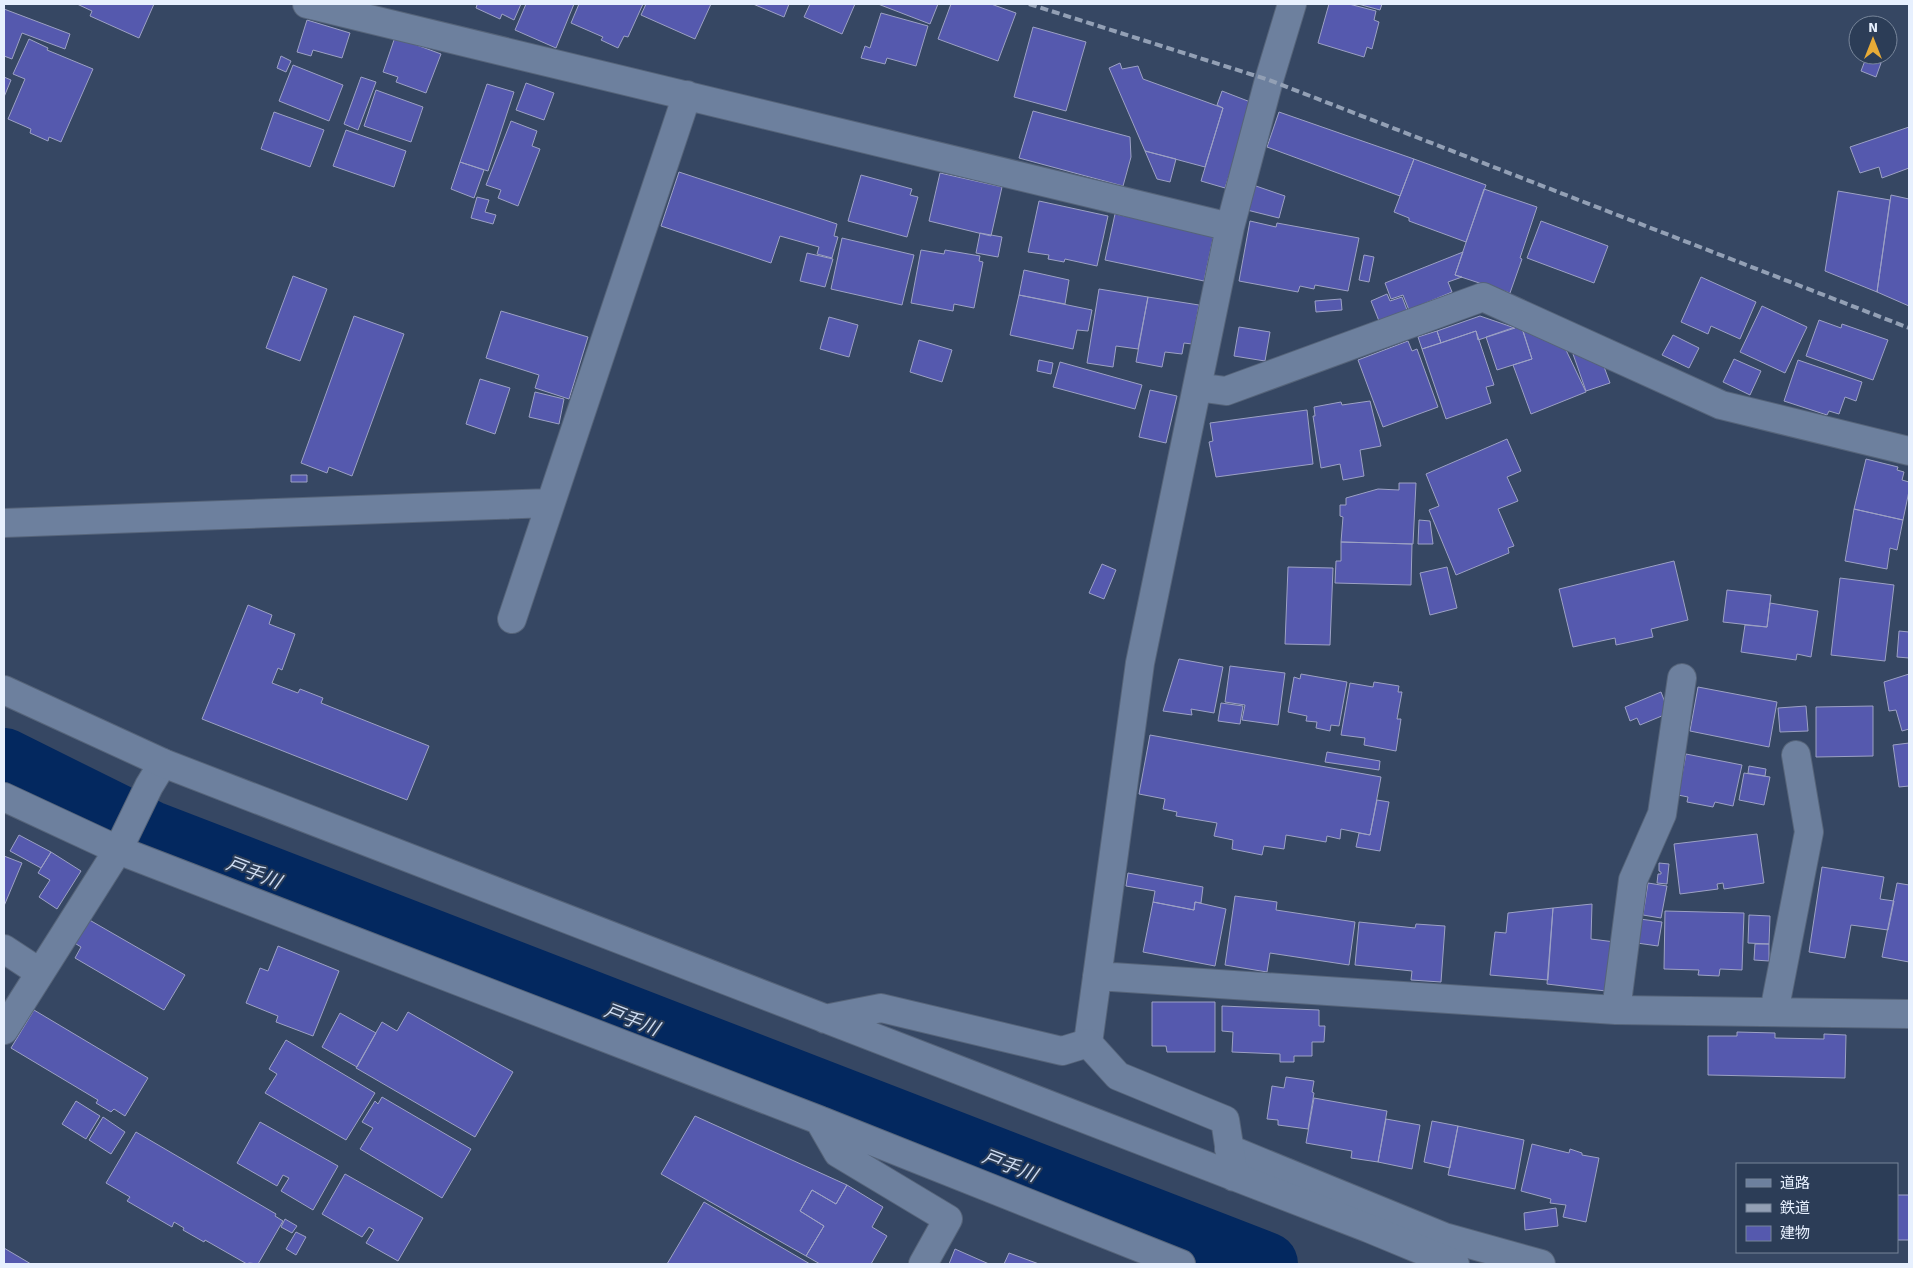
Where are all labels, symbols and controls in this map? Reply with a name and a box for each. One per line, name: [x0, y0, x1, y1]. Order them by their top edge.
north arrow: [1848, 15, 1898, 65]
text: N: [1868, 19, 1878, 36]
water label: 戸手川: [223, 852, 286, 895]
water label: 戸手川: [601, 999, 664, 1042]
water label: 戸手川: [979, 1145, 1042, 1188]
legend: [1736, 1163, 1898, 1253]
text: 道路: [1780, 1174, 1810, 1192]
text: 鉄道: [1780, 1199, 1810, 1217]
text: 建物: [1780, 1224, 1810, 1242]

